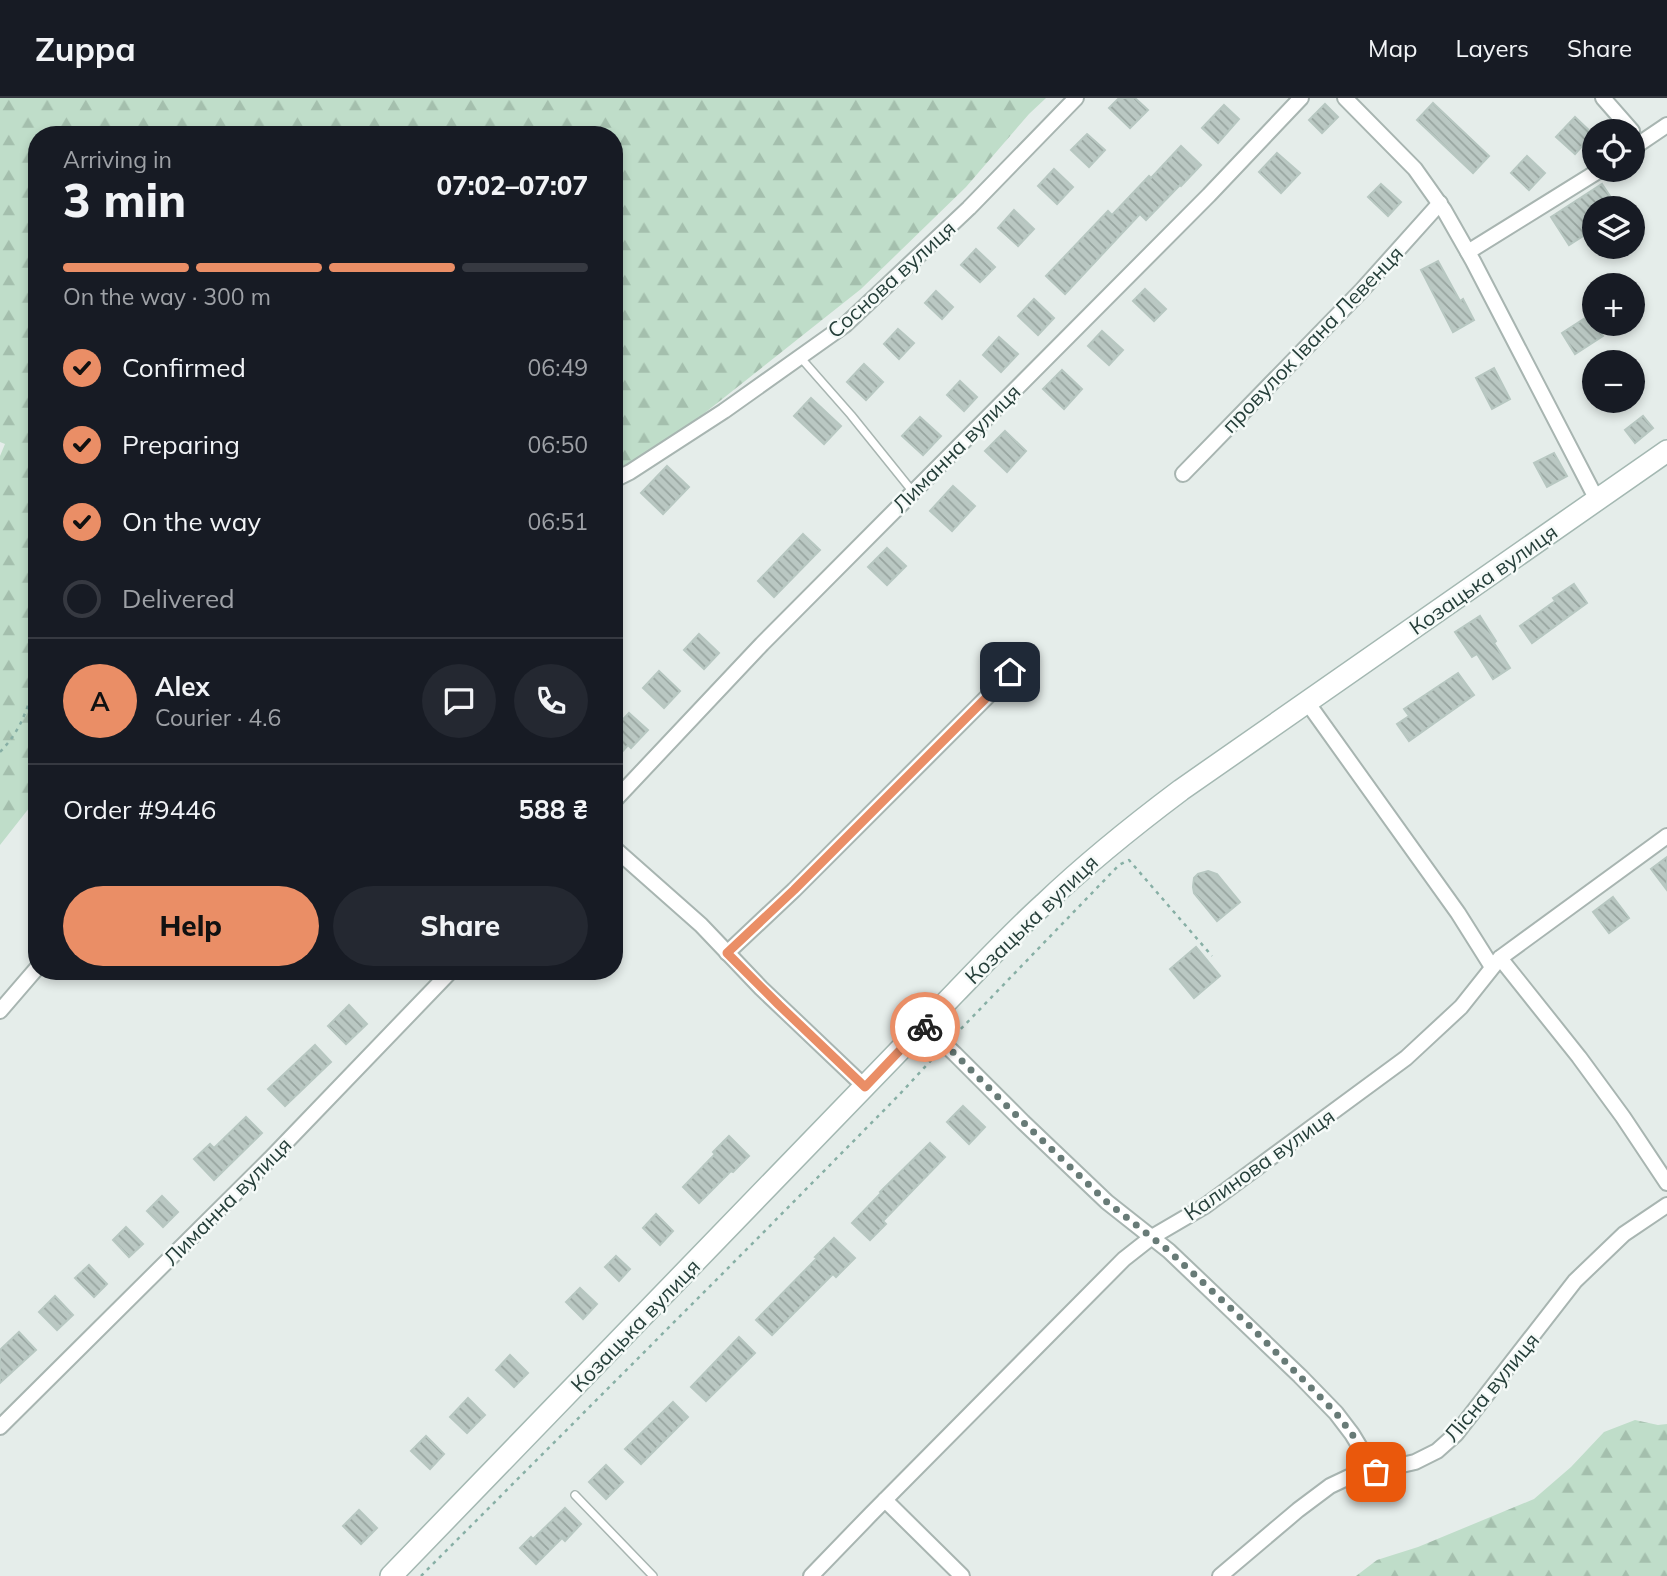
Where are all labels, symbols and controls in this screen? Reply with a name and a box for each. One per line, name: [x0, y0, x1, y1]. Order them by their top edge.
text: Zuppa: [35, 28, 136, 69]
text: Map: [1368, 33, 1417, 63]
text: Layers: [1455, 33, 1529, 63]
text: Share: [1567, 33, 1632, 63]
map controls: [1582, 119, 1645, 413]
button: locate: [1582, 119, 1645, 182]
text: Arriving in: [63, 145, 172, 174]
text: 07:02–07:07: [437, 169, 588, 202]
text: 3 min: [63, 171, 186, 229]
button: layers: [1582, 196, 1645, 259]
street label: Соснова вулиця: [822, 215, 960, 343]
street label: провулок Івана Левенця: [1216, 240, 1408, 438]
button: +: [1582, 273, 1645, 336]
text: On the way · 300 m: [63, 282, 271, 311]
icon: check: [63, 349, 101, 387]
button: −: [1582, 350, 1645, 413]
text: Confirmed: [122, 351, 246, 384]
text: 06:49: [528, 353, 588, 382]
street label: Лиманна вулиця: [887, 379, 1025, 517]
icon: check: [63, 426, 101, 464]
text: Preparing: [122, 428, 240, 461]
text: 06:50: [528, 430, 588, 459]
icon: check: [63, 503, 101, 541]
text: On the way: [122, 505, 261, 538]
text: 06:51: [528, 507, 588, 536]
street label: Козацька вулиця: [1404, 518, 1562, 640]
text: Delivered: [122, 582, 235, 615]
pin: [980, 642, 1040, 702]
icon: home: [991, 653, 1029, 691]
button: chat: [422, 664, 496, 738]
button: phone: [514, 664, 588, 738]
text: Alex: [155, 670, 210, 703]
text: A: [90, 685, 110, 718]
text: Courier · 4.6: [155, 703, 281, 732]
text: Order #9446: [63, 793, 216, 826]
text: 588 ₴: [518, 793, 588, 826]
street label: Козацька вулиця: [959, 849, 1103, 989]
button: Help: [63, 886, 319, 966]
button: Share: [333, 886, 588, 966]
courier: [890, 992, 960, 1062]
icon: bike: [906, 1008, 944, 1046]
street label: Калинова вулиця: [1179, 1102, 1339, 1226]
street label: Лиманна вулиця: [158, 1132, 296, 1270]
street label: Козацька вулиця: [565, 1253, 705, 1397]
street label: Лісна вулиця: [1438, 1327, 1544, 1447]
pin: [1346, 1442, 1406, 1502]
icon: bag: [1357, 1453, 1395, 1491]

